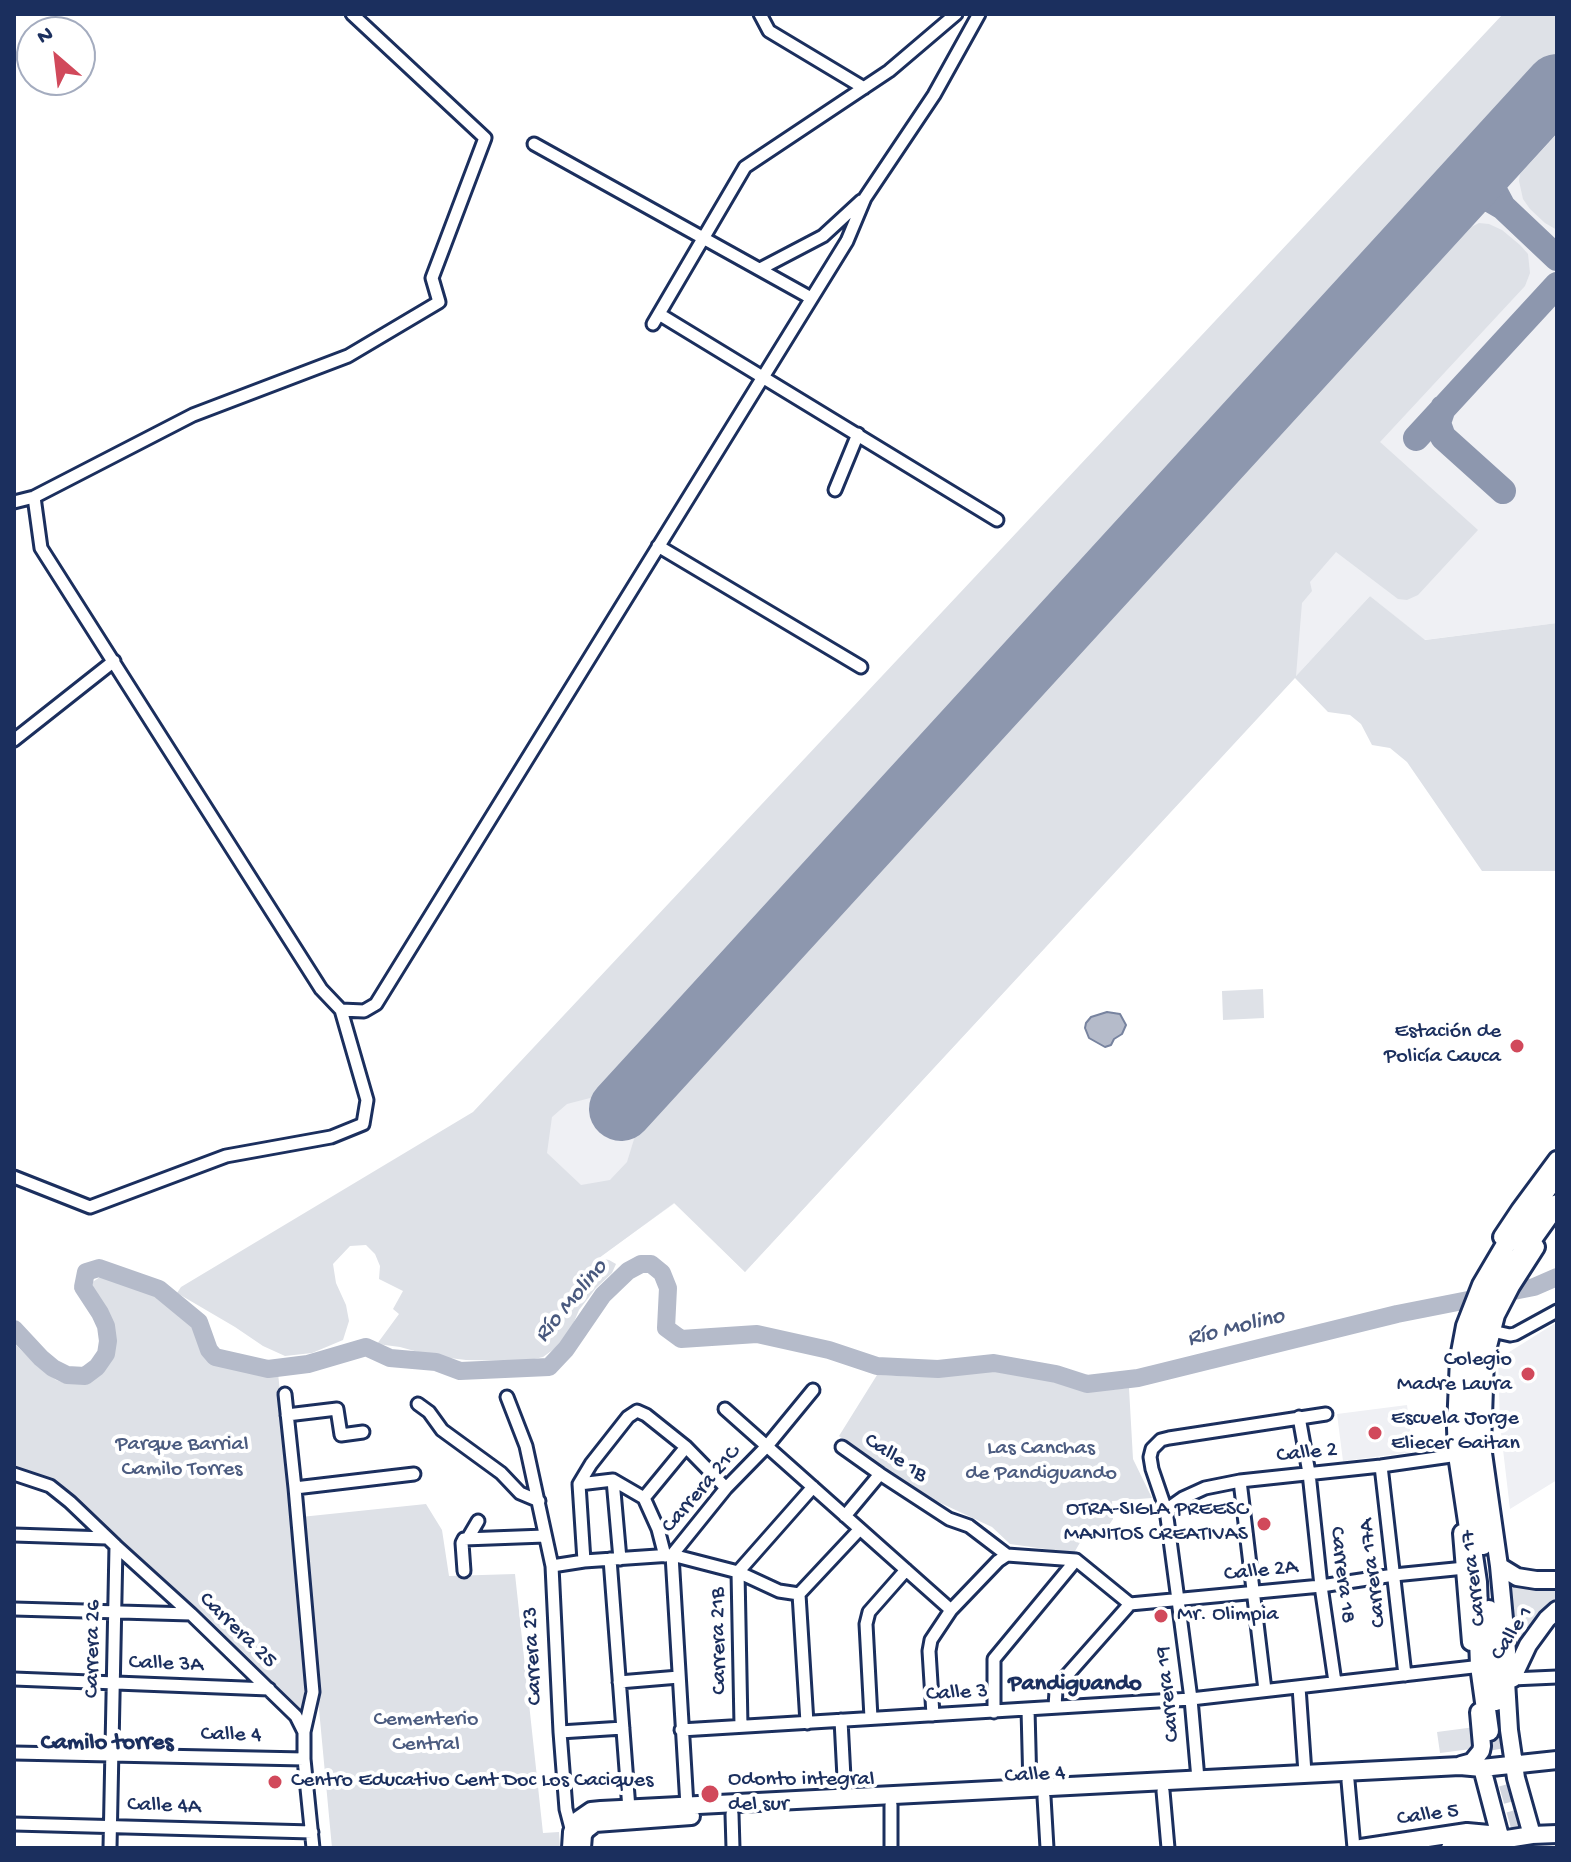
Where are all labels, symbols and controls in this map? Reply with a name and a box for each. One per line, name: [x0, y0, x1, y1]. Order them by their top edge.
north arrow: [16, 16, 96, 96]
text: N: [33, 22, 58, 51]
place label: Estación de Policía Cauca: [1384, 1020, 1501, 1072]
marker: Estación de Policía Cauca: [1508, 1037, 1526, 1055]
water label: Río Molino: [529, 1255, 615, 1349]
water label: Río Molino: [1184, 1303, 1288, 1355]
place label: Colegio Madre Laura: [1397, 1348, 1512, 1400]
marker: Colegio Madre Laura: [1519, 1365, 1537, 1383]
place label: Escuela Jorge Eliecer Gaitan: [1391, 1407, 1520, 1458]
marker: Escuela Jorge Eliecer Gaitan: [1366, 1424, 1384, 1442]
street label: Calle 1B: [858, 1428, 932, 1490]
park label: Parque Barrial Camilo Torres: [115, 1433, 249, 1484]
park label: Las Canchas de Pandiguando: [965, 1437, 1117, 1488]
street label: Calle 2: [1275, 1438, 1339, 1470]
street label: Carrera 21C: [657, 1441, 747, 1539]
place label: OTRA-SIGLA PREESC MANITOS CREATIVAS: [1064, 1498, 1248, 1550]
marker: OTRA-SIGLA PREESC MANITOS CREATIVAS: [1255, 1515, 1273, 1533]
street label: Carrera 17A: [1354, 1517, 1394, 1629]
street label: Carrera 18: [1322, 1525, 1360, 1625]
street label: Carrera 17: [1456, 1528, 1494, 1628]
street label: Calle 2A: [1223, 1555, 1299, 1589]
street label: Carrera 25: [192, 1587, 282, 1675]
street label: Carrera 21B: [706, 1587, 734, 1695]
street label: Carrera 26: [80, 1600, 108, 1698]
street label: Calle 1: [1486, 1602, 1540, 1666]
place label: Mr. Olimpia: [1177, 1603, 1278, 1629]
street label: Carrera 23: [518, 1606, 550, 1706]
marker: Mr. Olimpia: [1152, 1607, 1170, 1625]
street label: Carrera 19: [1151, 1645, 1187, 1743]
street label: Calle 3A: [128, 1651, 204, 1679]
district label: Pandiguando: [1008, 1671, 1142, 1699]
street label: Calle 3: [925, 1679, 989, 1709]
park label: Cementerio Central: [373, 1708, 479, 1760]
street label: Calle 4: [200, 1722, 262, 1750]
district label: Camilo torres: [41, 1730, 173, 1758]
street label: Calle 4: [1004, 1761, 1066, 1791]
place label: Odonto integral del sur: [728, 1768, 875, 1820]
place label: Centro Educativo Cent Doc Los Caciques: [291, 1769, 653, 1795]
marker: Centro Educativo Cent Doc Los Caciques: [266, 1773, 284, 1791]
marker: Odonto integral del sur: [699, 1783, 721, 1805]
street label: Calle 4A: [127, 1793, 201, 1821]
street label: Calle 5: [1395, 1799, 1461, 1833]

